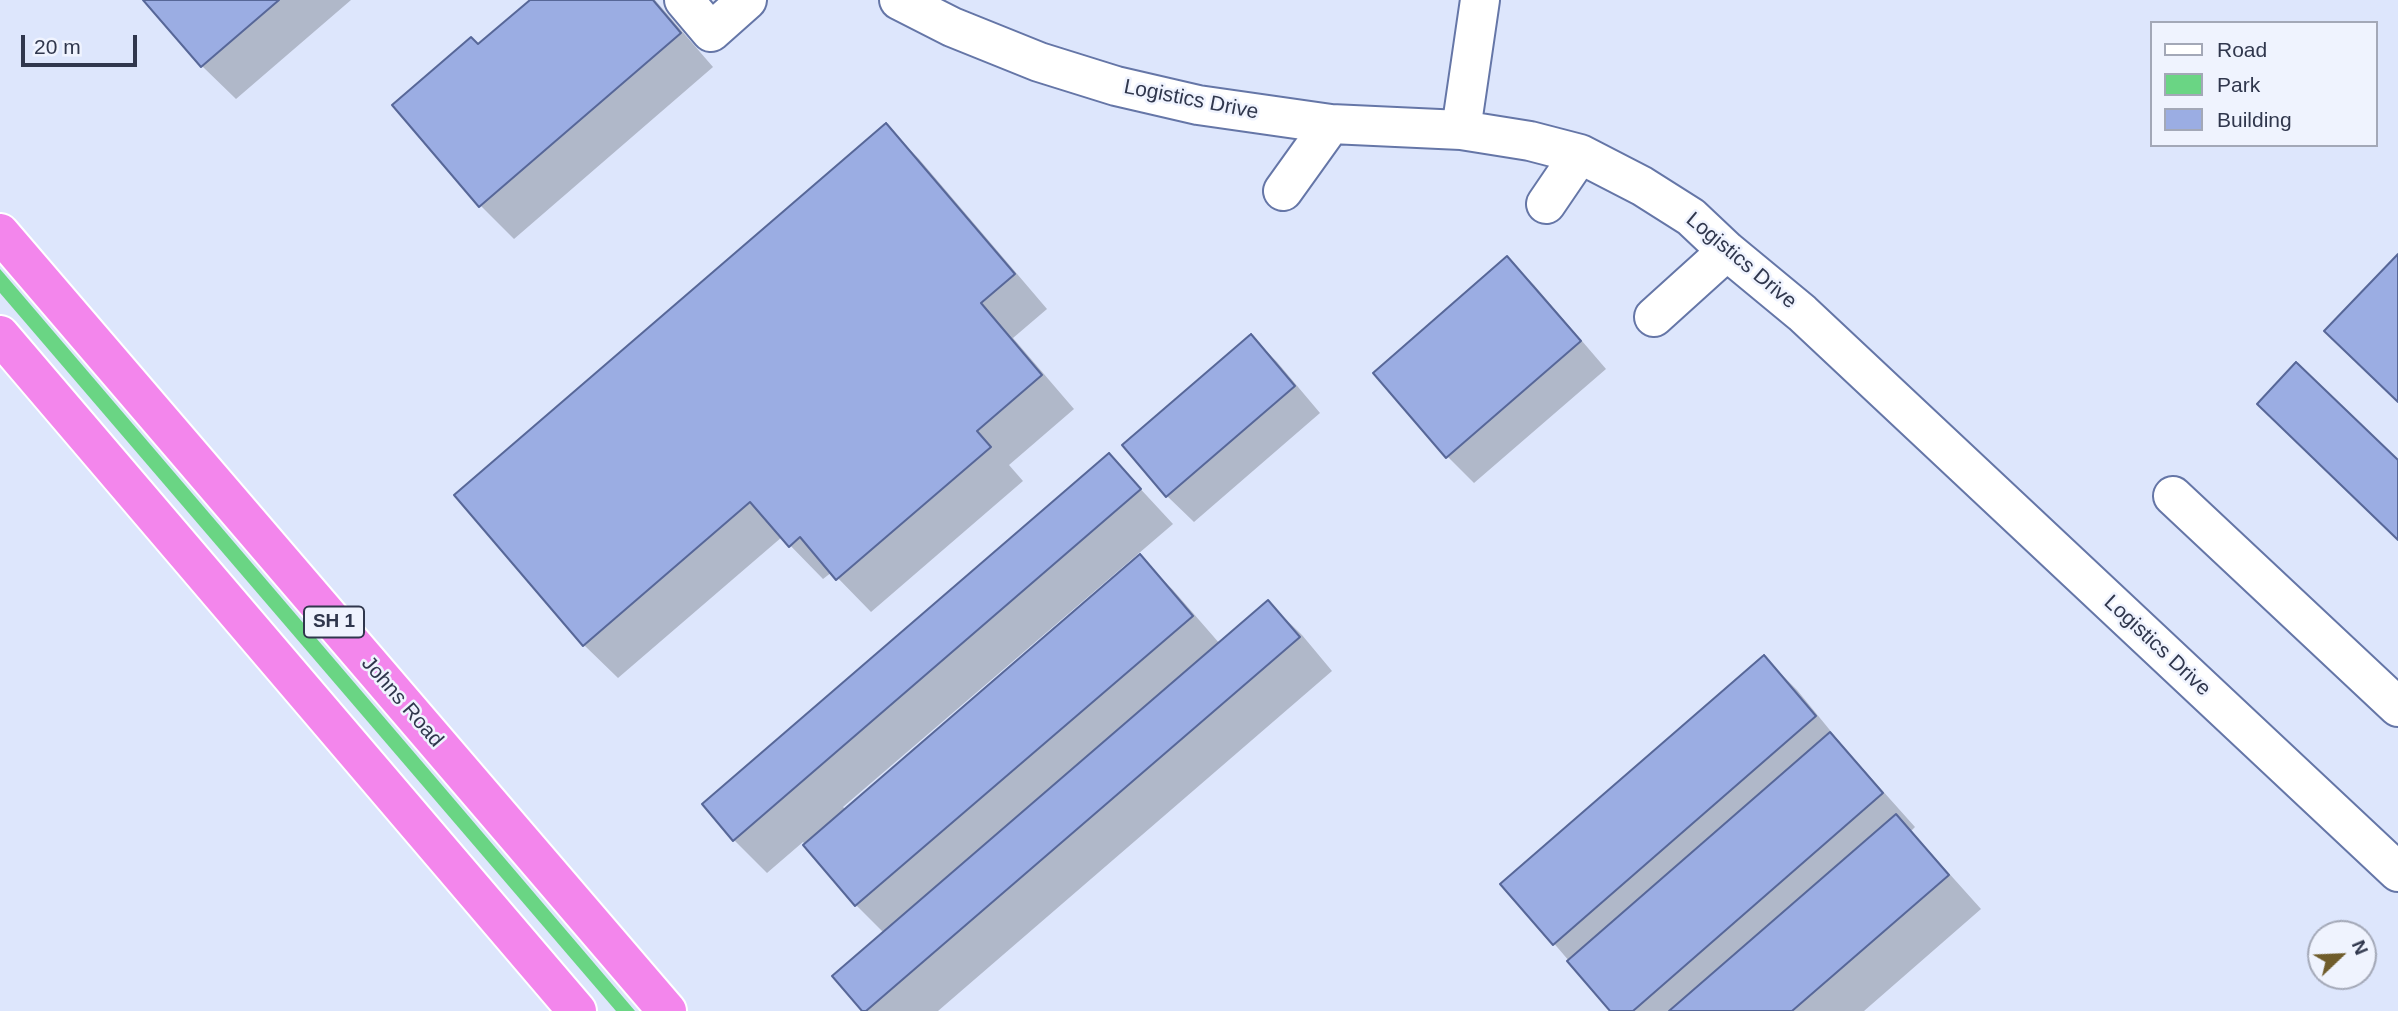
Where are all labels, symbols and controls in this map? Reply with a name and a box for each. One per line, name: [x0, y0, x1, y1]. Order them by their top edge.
scale bar: [24, 21, 140, 65]
legend: [2150, 21, 2377, 147]
text: 20 m: [34, 35, 81, 58]
text: Road: [2217, 38, 2267, 61]
text: Park: [2217, 73, 2260, 96]
street label: Logistics Drive: [1122, 75, 1260, 125]
text: Building: [2217, 108, 2292, 131]
street label: Logistics Drive: [1681, 207, 1801, 315]
street label: Logistics Drive: [2098, 590, 2216, 702]
road number: SH 1: [304, 607, 364, 638]
street label: Johns Road: [356, 651, 448, 753]
north arrow: [2307, 920, 2377, 990]
text: N: [2348, 937, 2372, 958]

